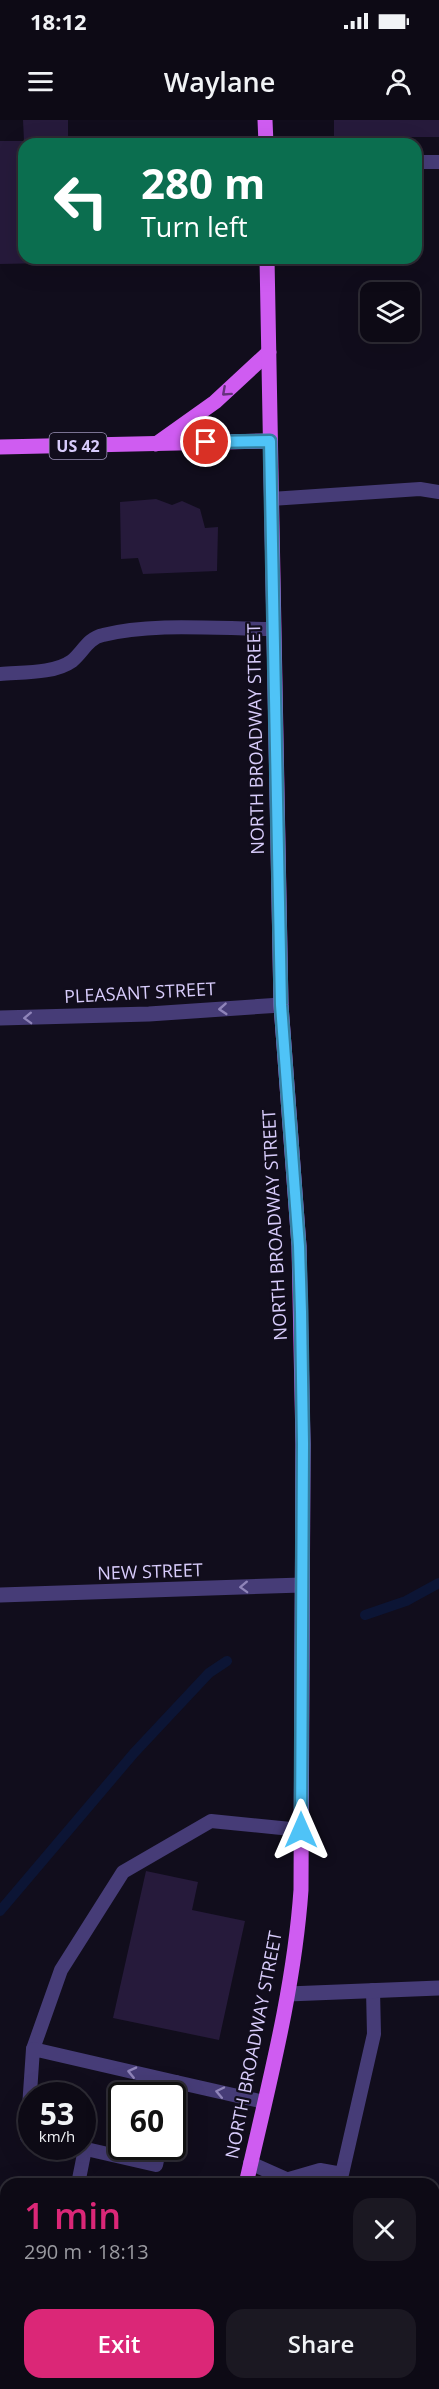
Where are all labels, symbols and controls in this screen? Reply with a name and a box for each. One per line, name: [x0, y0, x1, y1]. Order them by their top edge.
text: 18:12: [30, 6, 87, 36]
text: Waylane: [164, 63, 275, 100]
icon: menu: [24, 65, 57, 98]
icon: person: [382, 65, 415, 98]
text: 280 m: [141, 154, 265, 211]
icon: left: [42, 162, 120, 240]
text: Turn left: [141, 208, 248, 245]
map controls: [360, 282, 420, 342]
button: layers: [360, 282, 420, 342]
one-way arrow: [222, 385, 232, 396]
pin: [180, 416, 231, 467]
icon: arrive: [189, 425, 222, 458]
road number: US 42: [50, 433, 106, 459]
street label: NORTH BROADWAY STREET: [241, 623, 269, 855]
street label: PLEASANT STREET: [64, 976, 216, 1008]
one-way arrow: [218, 1002, 227, 1015]
one-way arrow: [24, 1011, 33, 1024]
street label: NORTH BROADWAY STREET: [256, 1109, 292, 1341]
street label: NEW STREET: [97, 1557, 203, 1585]
one-way arrow: [239, 1581, 248, 1594]
position arrow: [269, 1798, 333, 1862]
street label: NORTH BROADWAY STREET: [219, 1929, 287, 2161]
one-way arrow: [127, 2066, 137, 2079]
speed limit sign: 60: [108, 2082, 186, 2160]
one-way arrow: [215, 2086, 225, 2099]
text: 53: [40, 2093, 74, 2134]
text: km/h: [39, 2126, 75, 2146]
text: 1 min: [24, 2191, 121, 2240]
button: close: [353, 2198, 416, 2261]
text: 290 m · 18:13: [24, 2238, 149, 2265]
button: Exit: [24, 2309, 214, 2378]
button: Share: [226, 2309, 416, 2378]

